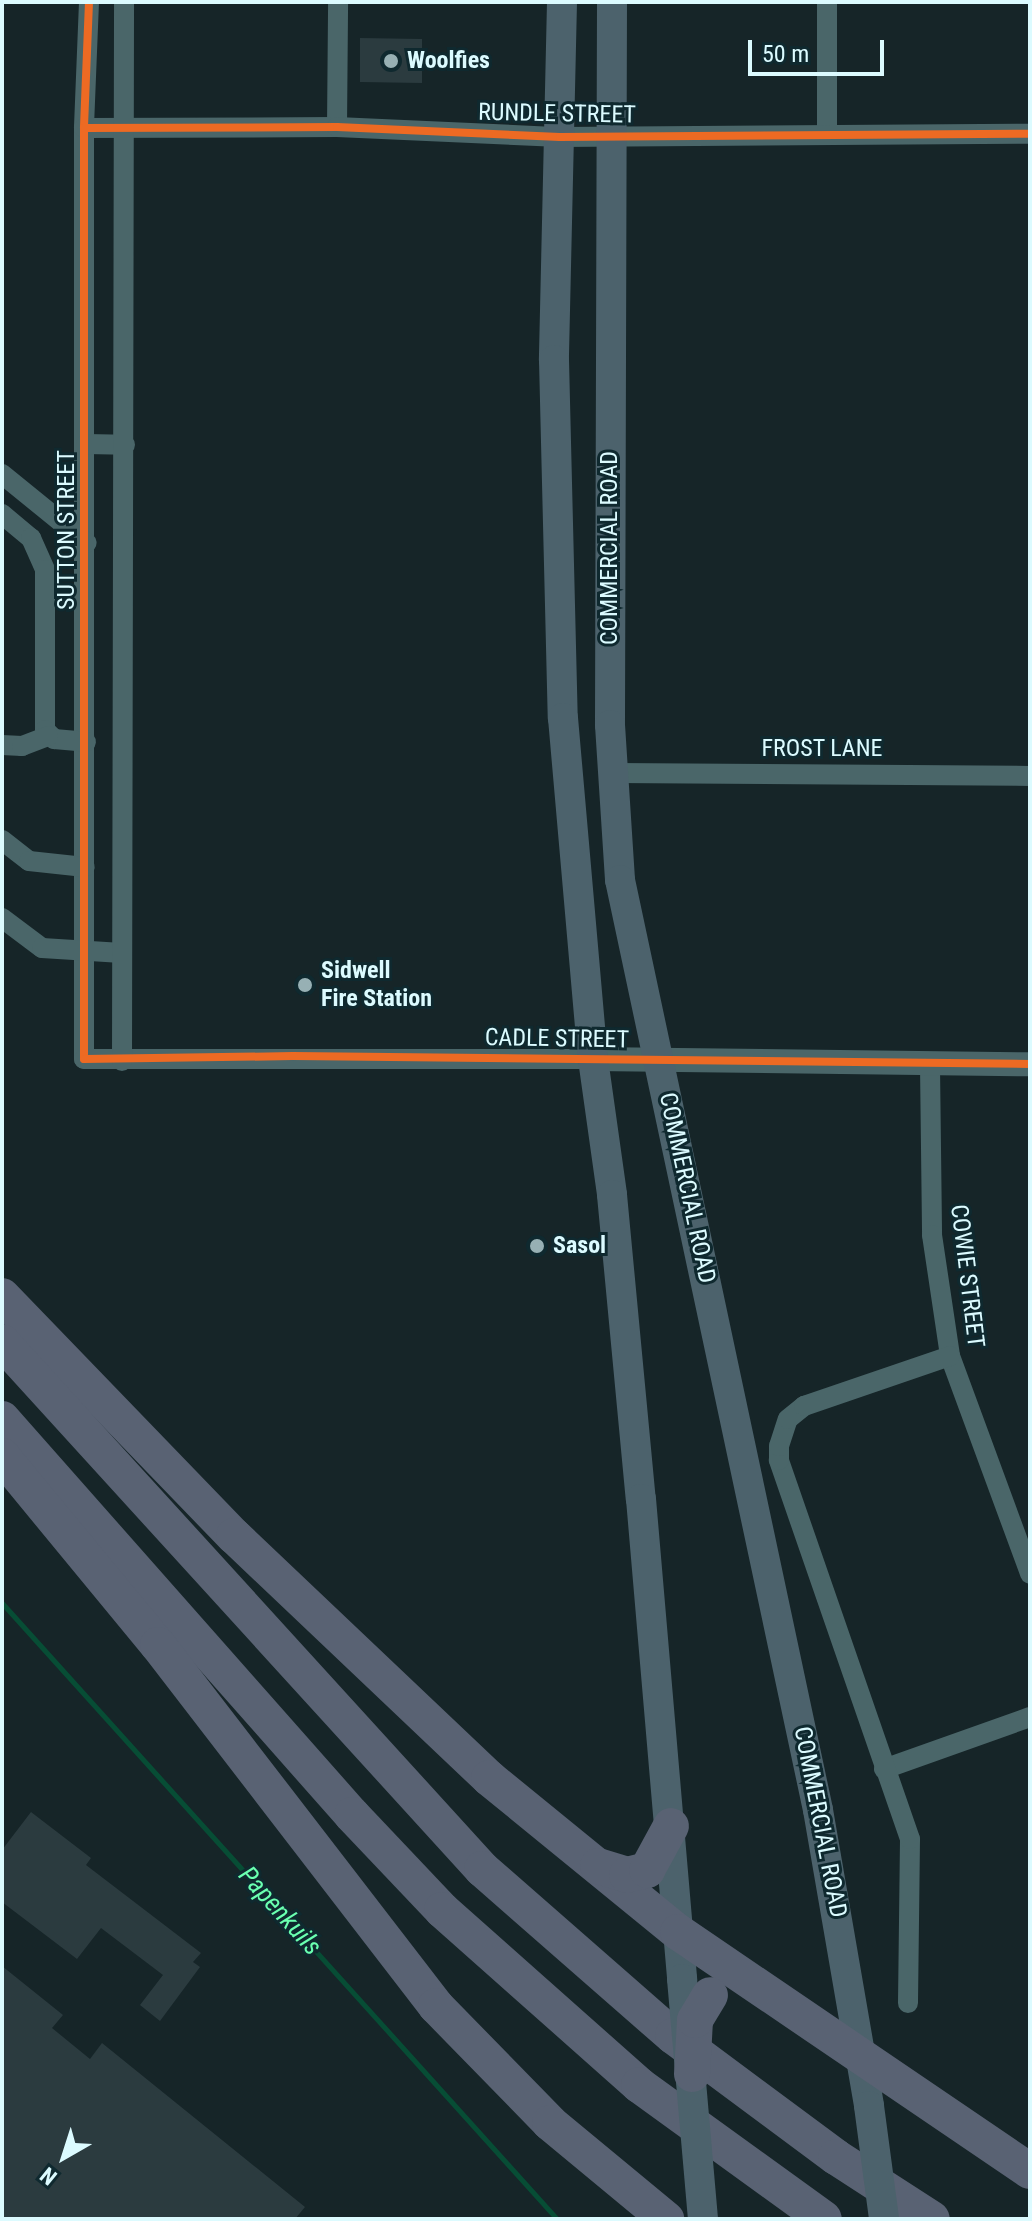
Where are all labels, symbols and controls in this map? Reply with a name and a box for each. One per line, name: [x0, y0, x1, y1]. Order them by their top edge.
scale bar: [752, 24, 888, 74]
text: 50 m: [762, 40, 809, 68]
place label: Woolfies: [407, 47, 490, 75]
marker: Woolfies: [382, 52, 400, 70]
street label: RUNDLE STREET: [478, 98, 636, 130]
street label: SUTTON STREET: [53, 450, 81, 610]
street label: COMMERCIAL ROAD: [596, 451, 624, 645]
street label: FROST LANE: [761, 735, 883, 763]
place label: Sidwell Fire Station: [321, 957, 432, 1013]
marker: Sidwell Fire Station: [296, 976, 314, 994]
street label: CADLE STREET: [485, 1023, 629, 1055]
street label: COMMERCIAL ROAD: [653, 1090, 721, 1286]
street label: COWIE STREET: [944, 1203, 990, 1349]
place label: Sasol: [553, 1232, 606, 1260]
marker: Sasol: [528, 1237, 546, 1255]
street label: COMMERCIAL ROAD: [787, 1724, 853, 1920]
water label: Papenkuils: [232, 1860, 328, 1962]
north arrow: [24, 2117, 104, 2197]
text: N: [35, 2162, 62, 2190]

